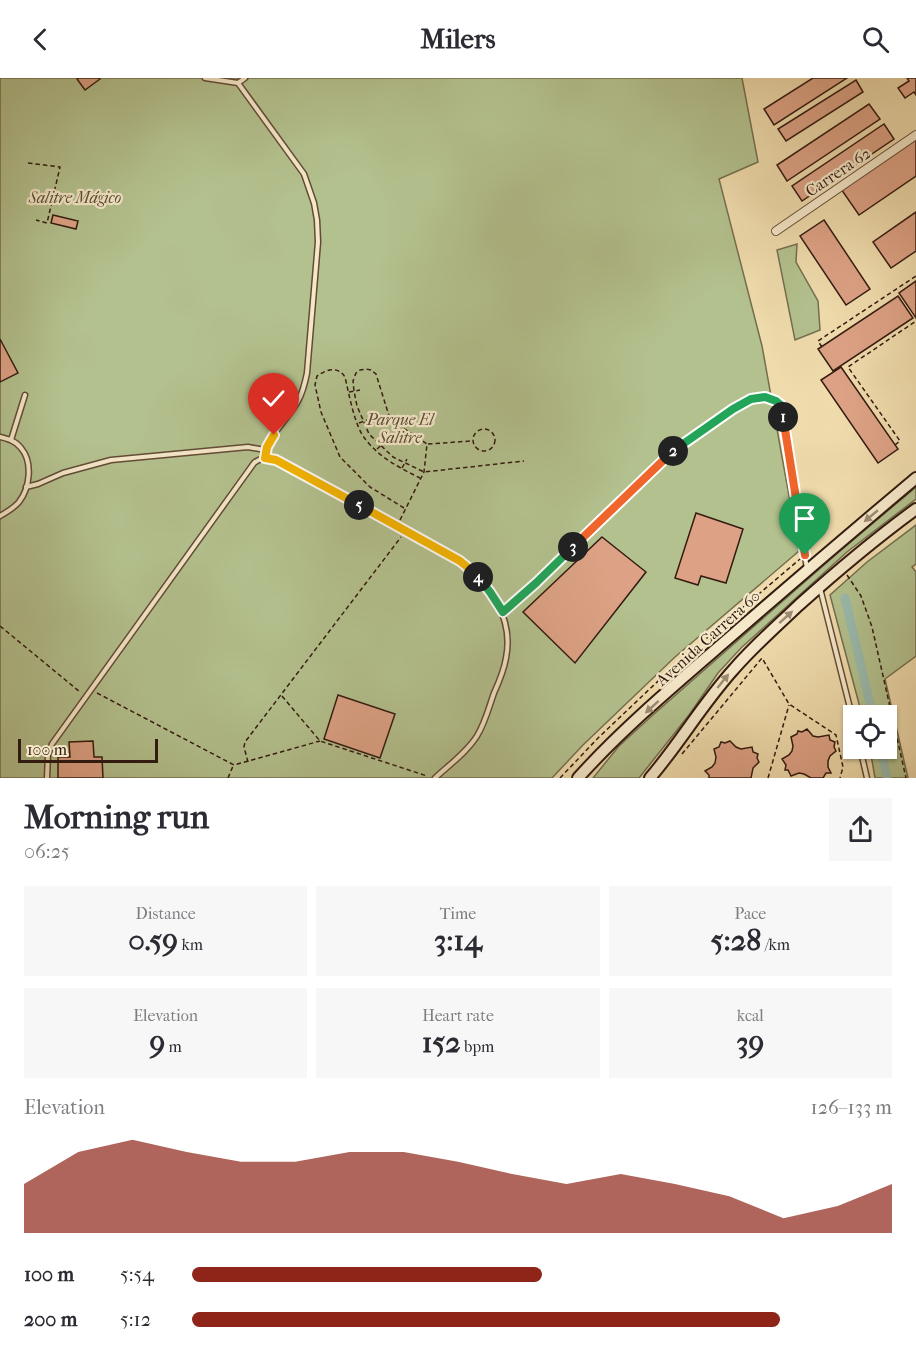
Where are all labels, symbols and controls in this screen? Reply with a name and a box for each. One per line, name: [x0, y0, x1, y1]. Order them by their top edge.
icon: back: [24, 23, 57, 56]
text: Milers: [421, 23, 495, 55]
icon: search: [859, 23, 892, 56]
street label: Carrera 62: [802, 143, 874, 201]
park label: Salitre Mágico: [28, 188, 122, 207]
pin: [248, 373, 299, 435]
icon: check: [257, 382, 290, 415]
pin: 1: [768, 402, 798, 432]
text: 1: [780, 407, 786, 426]
park label: Parque El Salitre: [366, 410, 435, 447]
pin: 2: [658, 436, 688, 466]
text: 2: [669, 441, 677, 460]
pin: 5: [344, 490, 374, 520]
pin: [779, 493, 830, 555]
text: 5: [356, 495, 362, 514]
icon: arrive: [788, 502, 821, 535]
one-way arrow: [863, 509, 879, 522]
pin: 3: [558, 532, 588, 562]
text: 3: [570, 537, 576, 556]
pin: 4: [463, 562, 493, 592]
text: 4: [473, 567, 483, 586]
street label: Avenida Carrera 60: [651, 586, 764, 690]
one-way arrow: [779, 610, 794, 624]
one-way arrow: [717, 673, 730, 689]
one-way arrow: [644, 700, 659, 714]
map controls: [843, 705, 897, 759]
button: locate: [843, 705, 897, 759]
scale bar: [18, 736, 158, 764]
text: 100 m: [27, 740, 67, 759]
text: Morning run: [24, 798, 209, 837]
button: share: [829, 798, 892, 861]
text: 06:25: [24, 840, 70, 863]
text: Distance: [136, 904, 196, 923]
text: Time: [440, 904, 476, 923]
text: Pace: [734, 904, 766, 923]
text: 0.59: [128, 923, 178, 958]
text: 3:14: [434, 923, 482, 958]
text: 5:28: [711, 923, 761, 958]
text: km: [178, 935, 203, 954]
text: /km: [761, 935, 790, 954]
text: Elevation: [133, 1006, 198, 1025]
text: Heart rate: [422, 1006, 494, 1025]
text: kcal: [737, 1006, 764, 1025]
text: 9: [149, 1025, 165, 1060]
text: 152: [422, 1025, 461, 1060]
text: 39: [736, 1025, 764, 1060]
text: m: [165, 1037, 182, 1056]
text: bpm: [461, 1037, 494, 1056]
text: Elevation: [24, 1096, 105, 1119]
text: 126–133 m: [811, 1096, 892, 1119]
text: 100 m: [24, 1263, 74, 1286]
text: 5:54: [120, 1263, 154, 1286]
text: 200 m: [24, 1308, 77, 1331]
text: 5:12: [120, 1308, 151, 1331]

